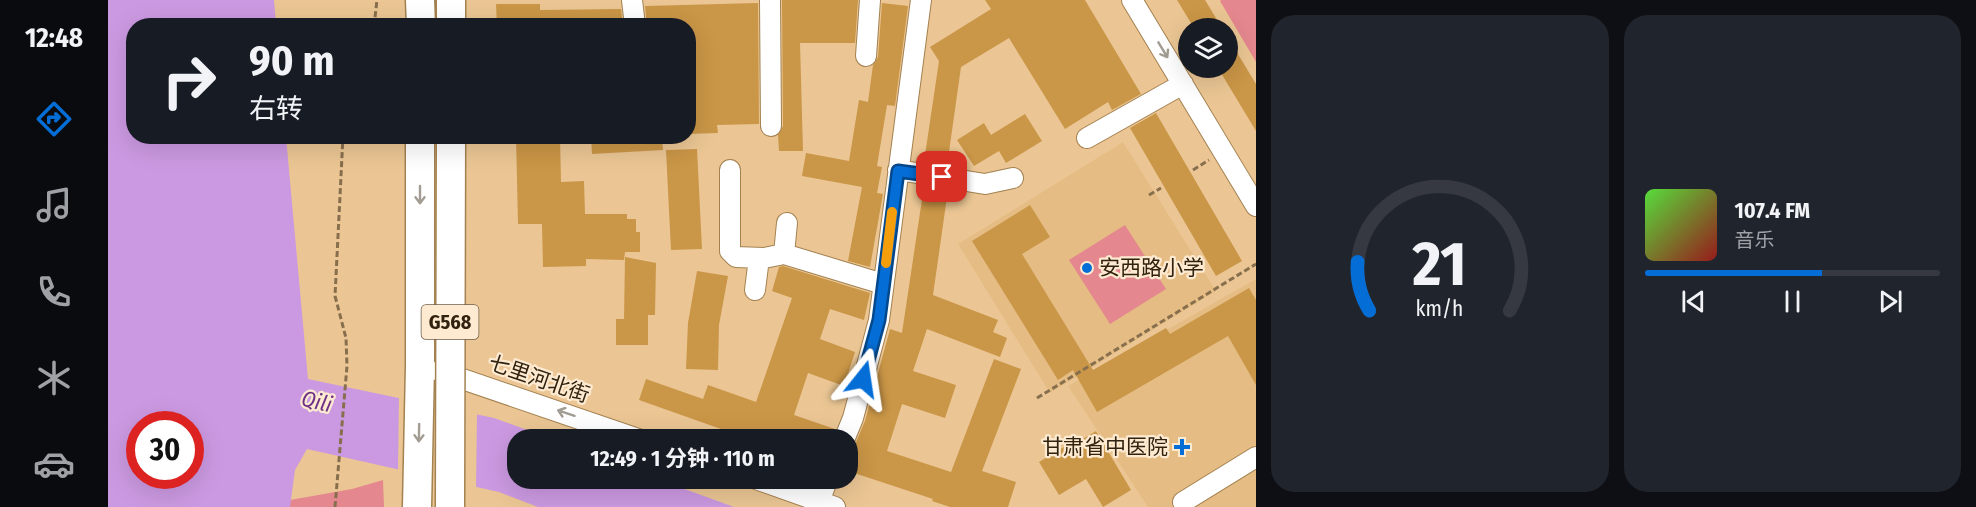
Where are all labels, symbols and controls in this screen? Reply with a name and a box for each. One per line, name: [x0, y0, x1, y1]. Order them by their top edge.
map controls: [1178, 18, 1238, 78]
button: layers: [1178, 18, 1238, 78]
text: 12:48: [25, 22, 83, 54]
text: 90 m: [249, 36, 334, 86]
one-way arrow: [1157, 41, 1169, 58]
icon: right: [150, 42, 228, 120]
text: 右转: [249, 93, 303, 125]
icon: directions: [33, 98, 75, 140]
pin: [916, 151, 967, 202]
icon: arrive: [925, 160, 958, 193]
icon: music: [33, 184, 75, 226]
one-way arrow: [414, 184, 426, 204]
text: 107.4 FM: [1735, 197, 1810, 224]
text: 21: [1412, 227, 1467, 302]
text: 音乐: [1735, 228, 1775, 252]
place label: 安西路小学: [1099, 255, 1204, 281]
marker: 安西路小学: [1080, 261, 1094, 275]
icon: phone: [33, 271, 75, 313]
icon: previous: [1677, 285, 1710, 318]
icon: pause: [1776, 285, 1809, 318]
icon: next: [1874, 285, 1907, 318]
text: km/h: [1416, 296, 1464, 322]
road number: G568: [422, 305, 478, 339]
position arrow: [831, 347, 895, 411]
street label: 七里河北街: [485, 350, 593, 408]
icon: climate: [33, 357, 75, 399]
water label: Qili: [299, 385, 335, 418]
one-way arrow: [557, 407, 576, 418]
speed limit sign: 30: [126, 411, 204, 489]
one-way arrow: [413, 423, 425, 443]
place label: 甘肃省中医院: [1042, 434, 1168, 460]
marker: 甘肃省中医院: [1173, 438, 1191, 456]
icon: car: [33, 443, 75, 485]
text: 12:49 · 1 分钟 · 110 m: [590, 445, 775, 472]

